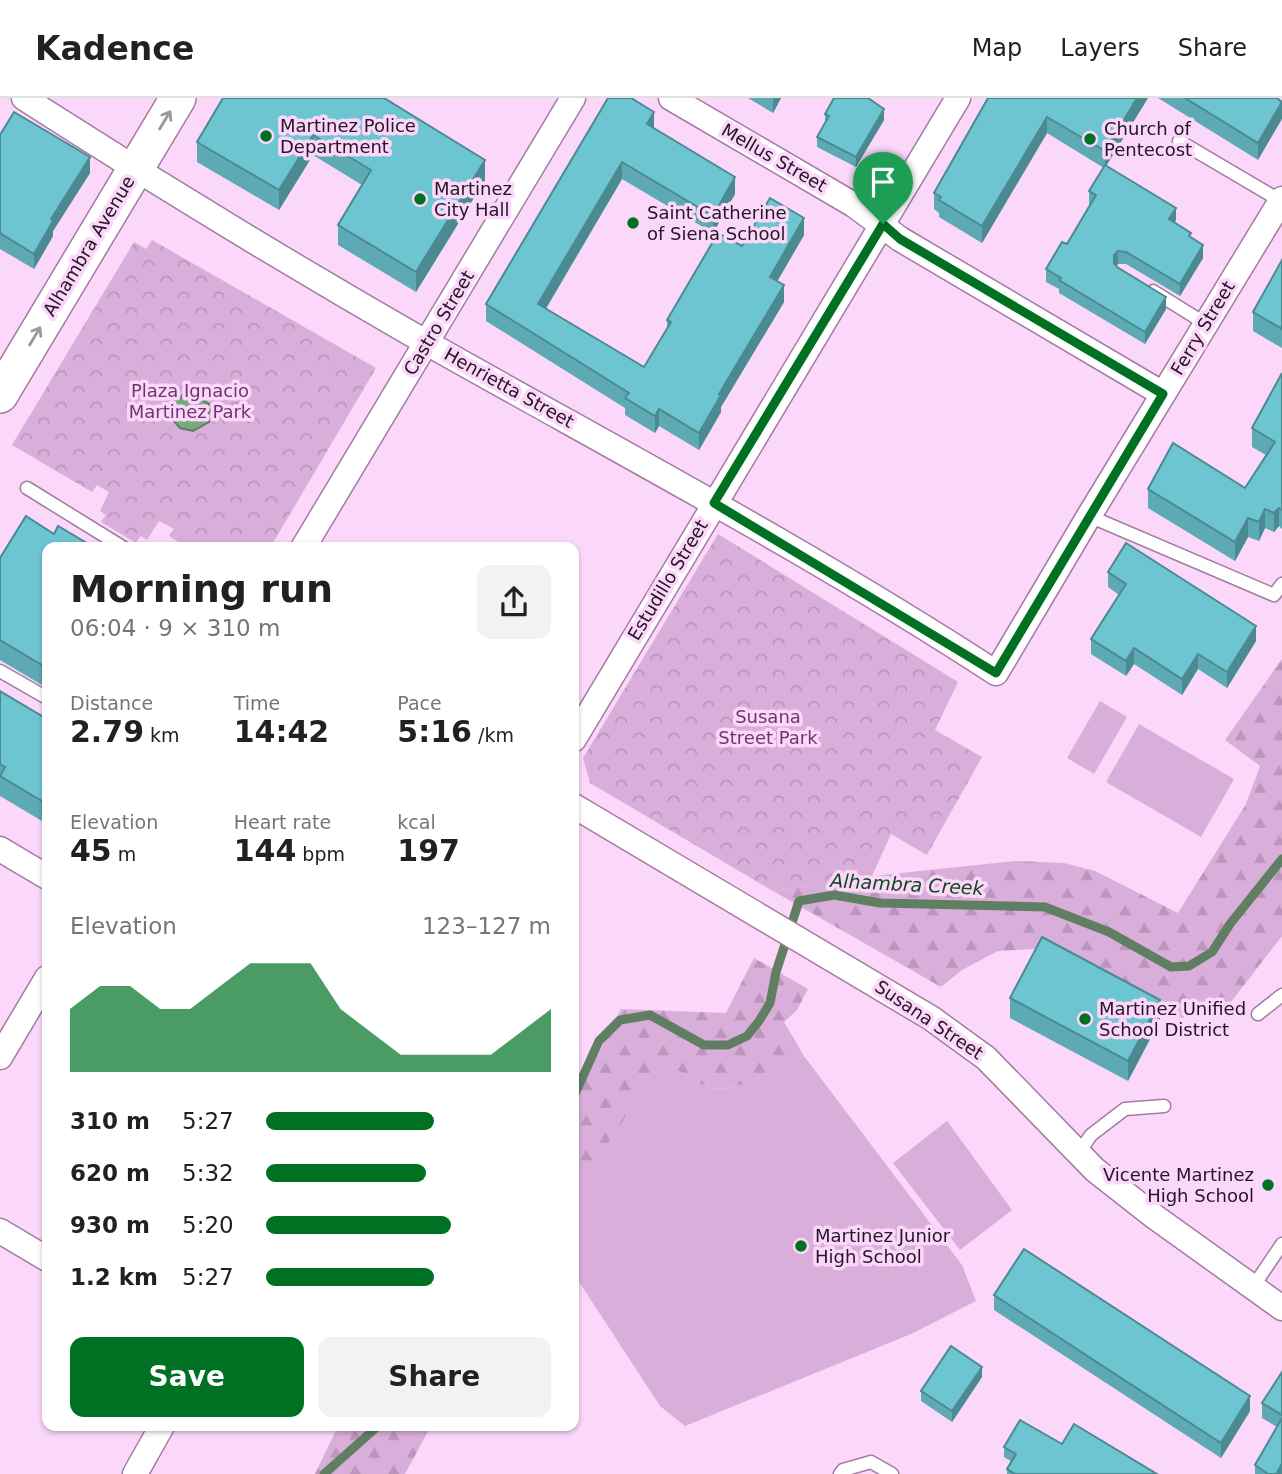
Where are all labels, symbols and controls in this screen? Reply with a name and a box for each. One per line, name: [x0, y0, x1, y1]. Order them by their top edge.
text: Kadence: [35, 29, 194, 68]
text: Map: [972, 34, 1022, 62]
text: Layers: [1060, 34, 1140, 62]
text: Share: [1178, 34, 1247, 62]
one-way arrow: [158, 110, 172, 130]
place label: Martinez Police Department: [280, 115, 416, 157]
place label: Church of Pentecost: [1104, 118, 1192, 160]
street label: Mellus Street: [718, 119, 831, 196]
marker: Martinez Police Department: [258, 128, 274, 144]
marker: Church of Pentecost: [1082, 131, 1098, 147]
pin: [853, 152, 913, 224]
icon: arrive: [864, 163, 902, 201]
street label: Alhambra Avenue: [38, 172, 139, 320]
place label: Martinez City Hall: [434, 178, 512, 220]
marker: Martinez City Hall: [412, 191, 428, 207]
place label: Saint Catherine of Siena School: [647, 202, 787, 244]
marker: Saint Catherine of Siena School: [625, 215, 641, 231]
street label: Castro Street: [399, 267, 478, 379]
street label: Ferry Street: [1166, 277, 1239, 379]
one-way arrow: [28, 326, 42, 346]
street label: Henrietta Street: [441, 343, 578, 432]
park label: Plaza Ignacio Martinez Park: [129, 380, 252, 422]
street label: Estudillo Street: [623, 516, 712, 644]
button: share: [477, 565, 551, 639]
text: Morning run: [70, 567, 333, 611]
text: 06:04 · 9 × 310 m: [70, 615, 280, 641]
text: Distance: [70, 692, 153, 714]
text: Time: [234, 692, 280, 714]
text: Pace: [397, 692, 442, 714]
park label: Susana Street Park: [718, 706, 818, 748]
text: 2.79: [70, 714, 144, 749]
text: 14:42: [234, 714, 329, 749]
text: 5:16: [397, 714, 472, 749]
text: km: [144, 724, 180, 746]
text: /km: [472, 724, 514, 746]
text: Elevation: [70, 811, 158, 833]
text: Heart rate: [234, 811, 331, 833]
text: kcal: [397, 811, 436, 833]
text: 45: [70, 833, 112, 868]
text: 144: [234, 833, 296, 868]
text: 197: [397, 833, 460, 868]
text: m: [112, 843, 136, 865]
text: bpm: [296, 843, 345, 865]
water label: Alhambra Creek: [828, 869, 985, 899]
text: Elevation: [70, 913, 177, 939]
text: 123–127 m: [422, 913, 551, 939]
street label: Susana Street: [871, 976, 987, 1064]
place label: Martinez Unified School District: [1099, 998, 1246, 1040]
marker: Martinez Unified School District: [1077, 1011, 1093, 1027]
text: 310 m: [70, 1108, 150, 1134]
text: 5:27: [182, 1108, 234, 1134]
text: 620 m: [70, 1160, 150, 1186]
text: 5:32: [182, 1160, 234, 1186]
place label: Vicente Martinez High School: [1103, 1164, 1254, 1206]
marker: Vicente Martinez High School: [1260, 1177, 1276, 1193]
text: 930 m: [70, 1212, 150, 1238]
text: 5:20: [182, 1212, 234, 1238]
place label: Martinez Junior High School: [815, 1225, 951, 1267]
marker: Martinez Junior High School: [793, 1238, 809, 1254]
text: 1.2 km: [70, 1264, 158, 1290]
text: 5:27: [182, 1264, 234, 1290]
button: Save: [70, 1337, 304, 1417]
button: Share: [318, 1337, 551, 1417]

